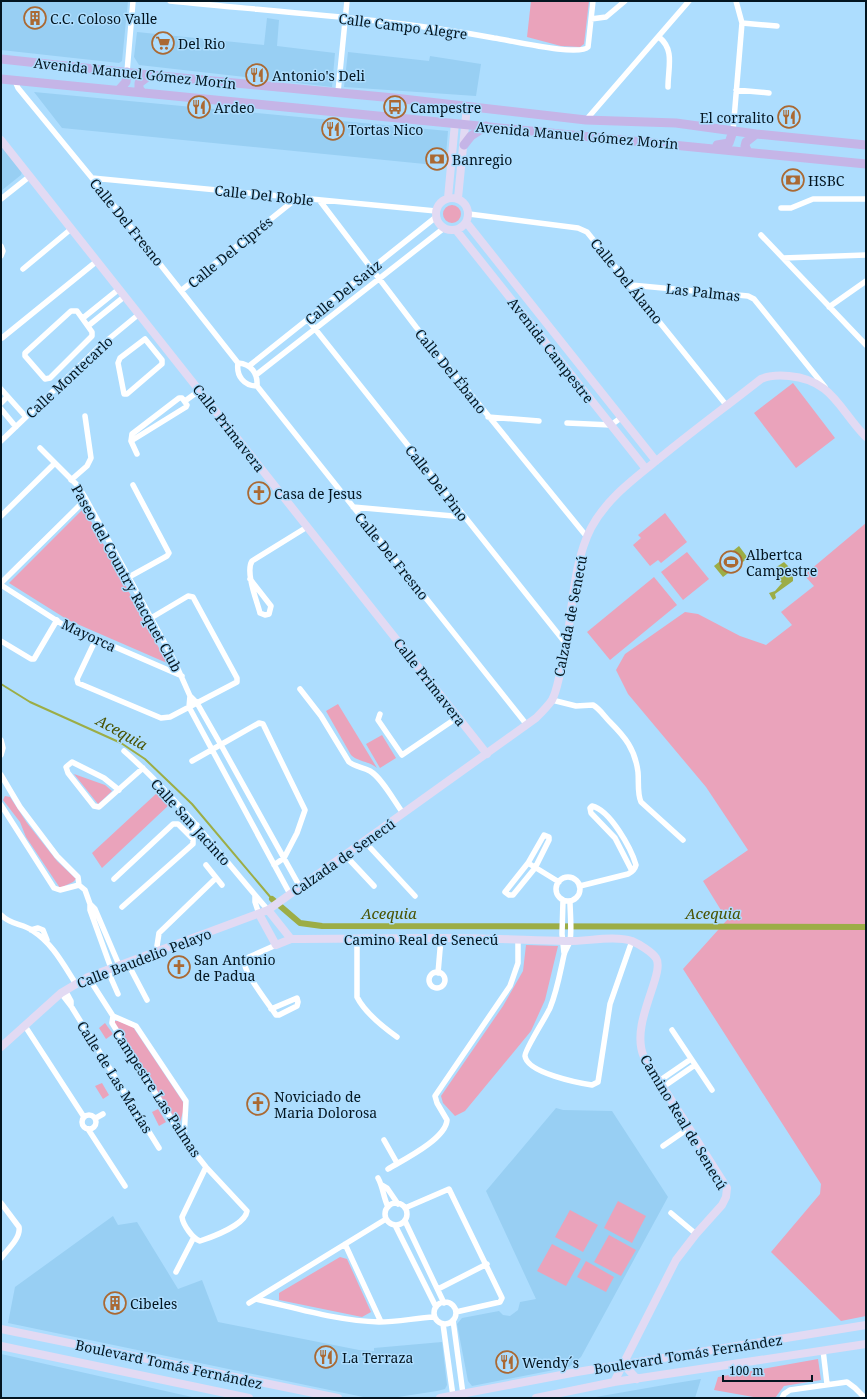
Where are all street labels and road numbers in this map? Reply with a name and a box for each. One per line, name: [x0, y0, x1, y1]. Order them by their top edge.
street label: Calle Campo Alegre: [338, 9, 468, 43]
street label: Avenida Manuel Gómez Morín: [33, 53, 237, 93]
street label: Avenida Manuel Gómez Morín: [475, 117, 679, 153]
street label: Calle Del Fresno: [86, 174, 168, 270]
street label: Calle Del Roble: [213, 180, 315, 210]
street label: Calle Del Ciprés: [184, 212, 276, 292]
street label: Calle Del Álamo: [586, 234, 668, 328]
street label: Calle Del Saúz: [301, 255, 385, 329]
street label: Las Palmas: [665, 279, 741, 305]
street label: Avenida Campestre: [504, 293, 598, 407]
street label: Calle Del Ébano: [411, 325, 491, 417]
street label: Calle Montecarlo: [21, 332, 117, 422]
street label: Calle Primavera: [189, 380, 269, 476]
street label: Calle Del Pino: [401, 441, 473, 525]
street label: Paseo del Country Racquet Club: [67, 481, 187, 675]
street label: Calle Del Fresno: [351, 508, 433, 604]
street label: Calzada de Senecú: [549, 554, 591, 678]
street label: Mayorca: [59, 614, 119, 656]
street label: Calle Primavera: [390, 634, 470, 730]
street label: Calle San Jacinto: [147, 774, 235, 870]
street label: Calzada de Senecú: [287, 814, 399, 900]
street label: Calle Baudelio Pelayo: [74, 924, 214, 992]
street label: Camino Real de Senecú: [344, 930, 498, 949]
street label: Calle de Las Marías: [73, 1017, 157, 1137]
street label: Campestre Las Palmas: [108, 1025, 206, 1161]
street label: Camino Real de Senecú: [636, 1051, 732, 1193]
street label: Boulevard Tomás Fernández: [592, 1330, 784, 1378]
street label: Boulevard Tomás Fernández: [74, 1335, 264, 1393]

